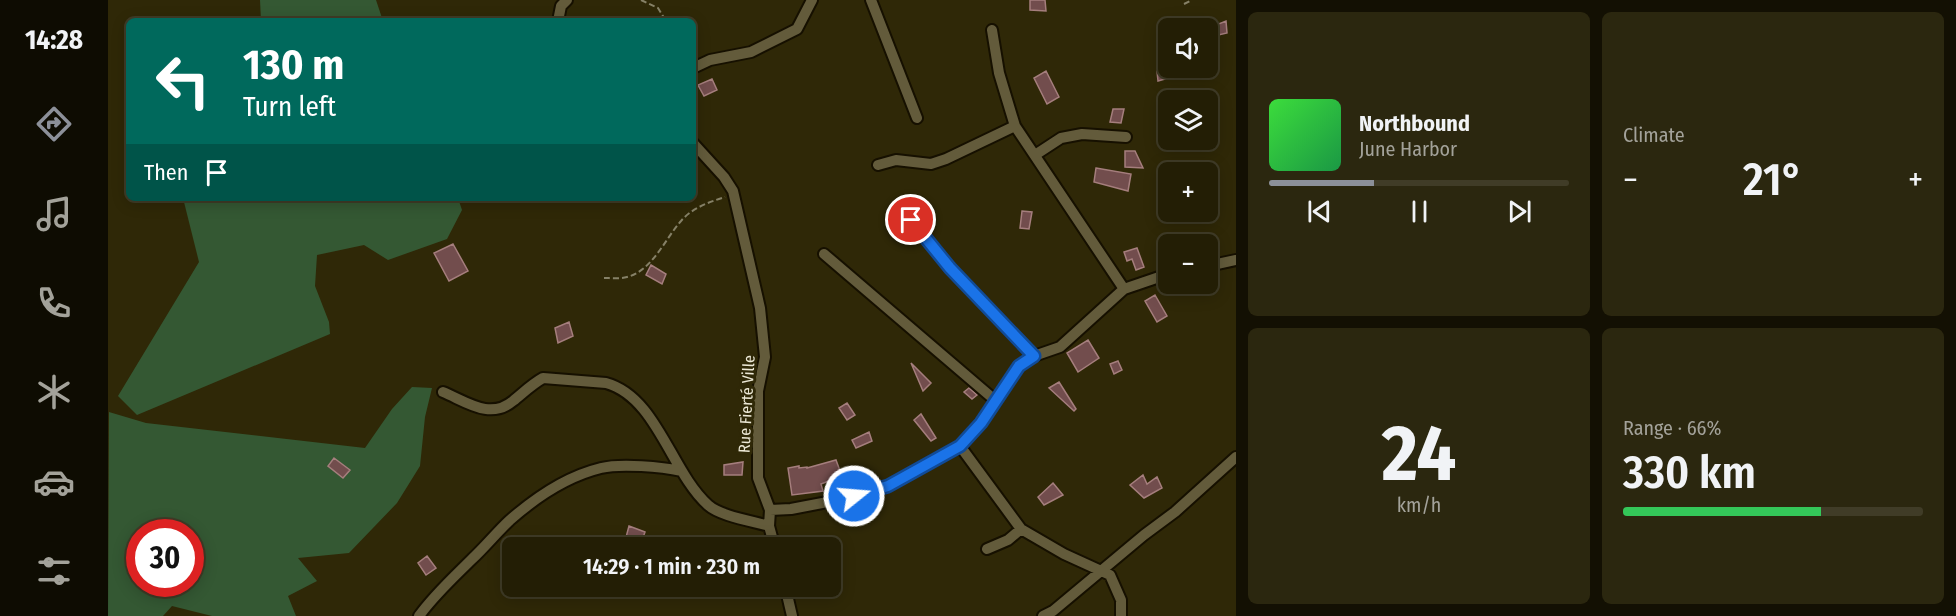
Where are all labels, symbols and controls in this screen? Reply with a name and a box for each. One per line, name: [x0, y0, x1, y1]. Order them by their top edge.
map controls: [1158, 18, 1218, 294]
button: sound: [1158, 18, 1218, 78]
text: 14:28: [25, 24, 83, 56]
text: 130 m: [243, 40, 344, 90]
icon: left: [144, 42, 222, 120]
button: layers: [1158, 90, 1218, 150]
text: Turn left: [243, 91, 336, 123]
icon: directions: [33, 103, 75, 145]
text: Northbound: [1359, 110, 1470, 137]
text: Climate: [1623, 123, 1685, 147]
text: June Harbor: [1359, 137, 1457, 161]
text: 21°: [1743, 153, 1803, 207]
icon: arrive: [200, 156, 233, 189]
text: Then: [144, 159, 188, 186]
text: −: [1623, 160, 1638, 200]
text: +: [1908, 160, 1923, 200]
button: +: [1158, 162, 1218, 222]
icon: music: [33, 193, 75, 235]
pin: [885, 194, 936, 245]
icon: previous: [1303, 195, 1336, 228]
icon: pause: [1403, 195, 1436, 228]
icon: next: [1503, 195, 1536, 228]
icon: arrive: [894, 203, 927, 236]
button: −: [1158, 234, 1218, 294]
icon: phone: [33, 282, 75, 324]
street label: Rue Fierté Ville: [734, 355, 759, 453]
icon: climate: [33, 371, 75, 413]
text: 24: [1382, 407, 1456, 501]
text: Range · 66%: [1623, 416, 1721, 440]
text: 330 km: [1623, 446, 1756, 500]
icon: car: [33, 461, 75, 503]
position arrow: [822, 464, 886, 528]
text: km/h: [1397, 493, 1441, 517]
speed limit sign: 30: [126, 519, 204, 597]
icon: filters: [33, 550, 75, 592]
text: 14:29 · 1 min · 230 m: [583, 553, 760, 580]

